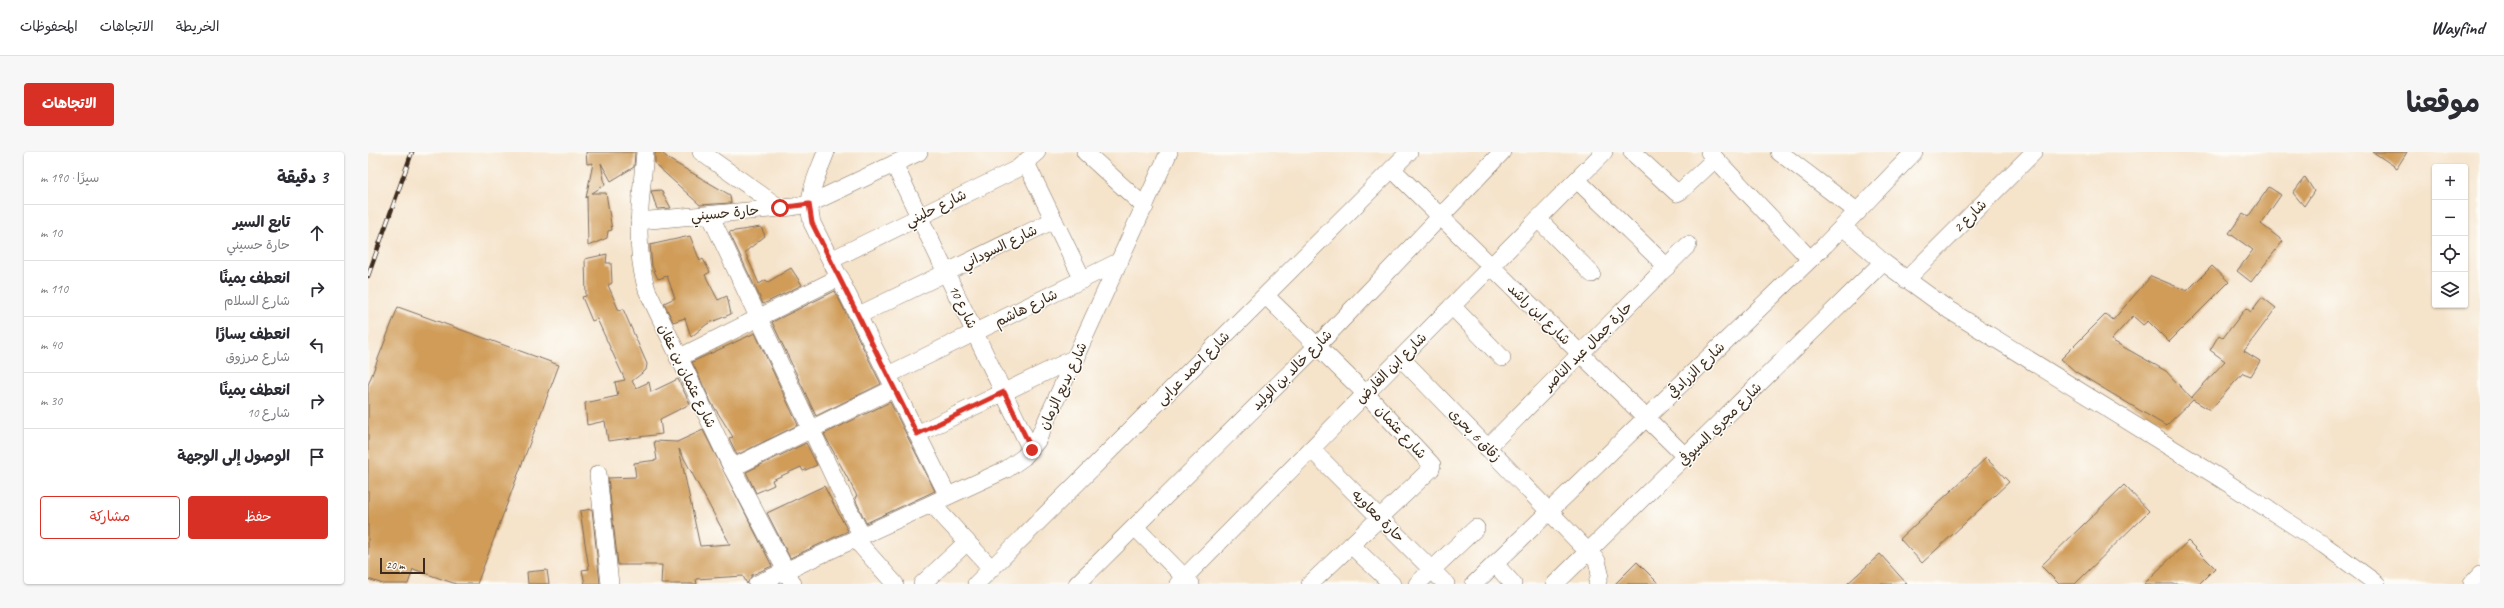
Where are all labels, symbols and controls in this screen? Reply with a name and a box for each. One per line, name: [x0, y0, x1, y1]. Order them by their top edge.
text: Wayfind: [2431, 16, 2484, 40]
text: المحفوظات: [20, 18, 78, 35]
text: الاتجاهات: [100, 18, 154, 35]
text: الخريطة: [176, 18, 219, 35]
button: الاتجاهات: [24, 83, 114, 126]
text: موقعنا: [2406, 85, 2480, 120]
map controls: [2432, 164, 2468, 308]
button: +: [2432, 164, 2468, 200]
text: 3 دقيقة: [277, 167, 328, 188]
text: سيرًا · 190 m: [40, 170, 99, 186]
street label: شارع حليني: [903, 186, 971, 234]
street label: شارع 2: [1950, 196, 1991, 237]
route start: [771, 199, 789, 217]
button: −: [2432, 200, 2468, 236]
street label: حارة حسيني: [690, 202, 760, 228]
text: تابع السير: [233, 213, 290, 232]
street label: شارع السوداني: [958, 221, 1042, 276]
icon: ahead: [306, 222, 328, 244]
text: 10 m: [40, 225, 62, 241]
button: locate: [2432, 236, 2468, 272]
text: حارة حسيني: [226, 237, 290, 253]
text: انعطف يمينًا: [219, 269, 290, 288]
button: layers: [2432, 272, 2468, 308]
icon: right: [306, 278, 328, 300]
street label: شارع ابن راشد: [1503, 280, 1574, 349]
text: 110 m: [40, 281, 68, 297]
street label: شارع 10: [944, 282, 981, 332]
street label: شارع هاشم: [992, 285, 1061, 332]
text: شارع السلام: [224, 293, 290, 309]
street label: حارة جمال عبد الناصر: [1539, 298, 1636, 395]
street label: شارع عثمان بن عفان: [654, 321, 720, 431]
text: انعطف يسارًا: [215, 325, 290, 344]
street label: شارع خالد بن الوليد: [1248, 326, 1337, 415]
street label: شارع احمد عرابى: [1153, 328, 1234, 409]
street label: شارع ابن الفارض: [1352, 329, 1431, 408]
icon: left: [306, 334, 328, 356]
text: 40 m: [40, 337, 62, 353]
street label: شارع الزرادقي: [1664, 338, 1730, 403]
street label: شارع بديع الزمان: [1035, 339, 1093, 433]
text: شارع مرزوق: [225, 349, 290, 365]
street label: شارع مجري السيوفي: [1675, 379, 1767, 471]
text: انعطف يمينًا: [219, 381, 290, 400]
icon: right: [306, 390, 328, 412]
text: 30 m: [40, 393, 62, 409]
street label: شارع عثمان: [1371, 402, 1430, 463]
text: شارع 10: [247, 405, 290, 421]
street label: زقاق 6 بحرى: [1445, 405, 1505, 465]
route end: [1023, 441, 1041, 459]
icon: arrive: [306, 446, 328, 468]
text: الوصول إلى الوجهة: [177, 447, 290, 466]
street label: حارة معاويه: [1348, 486, 1408, 546]
button: مشاركة: [40, 496, 180, 539]
button: حفظ: [188, 496, 328, 539]
scale bar: [380, 556, 425, 575]
text: 20 m: [386, 558, 405, 572]

